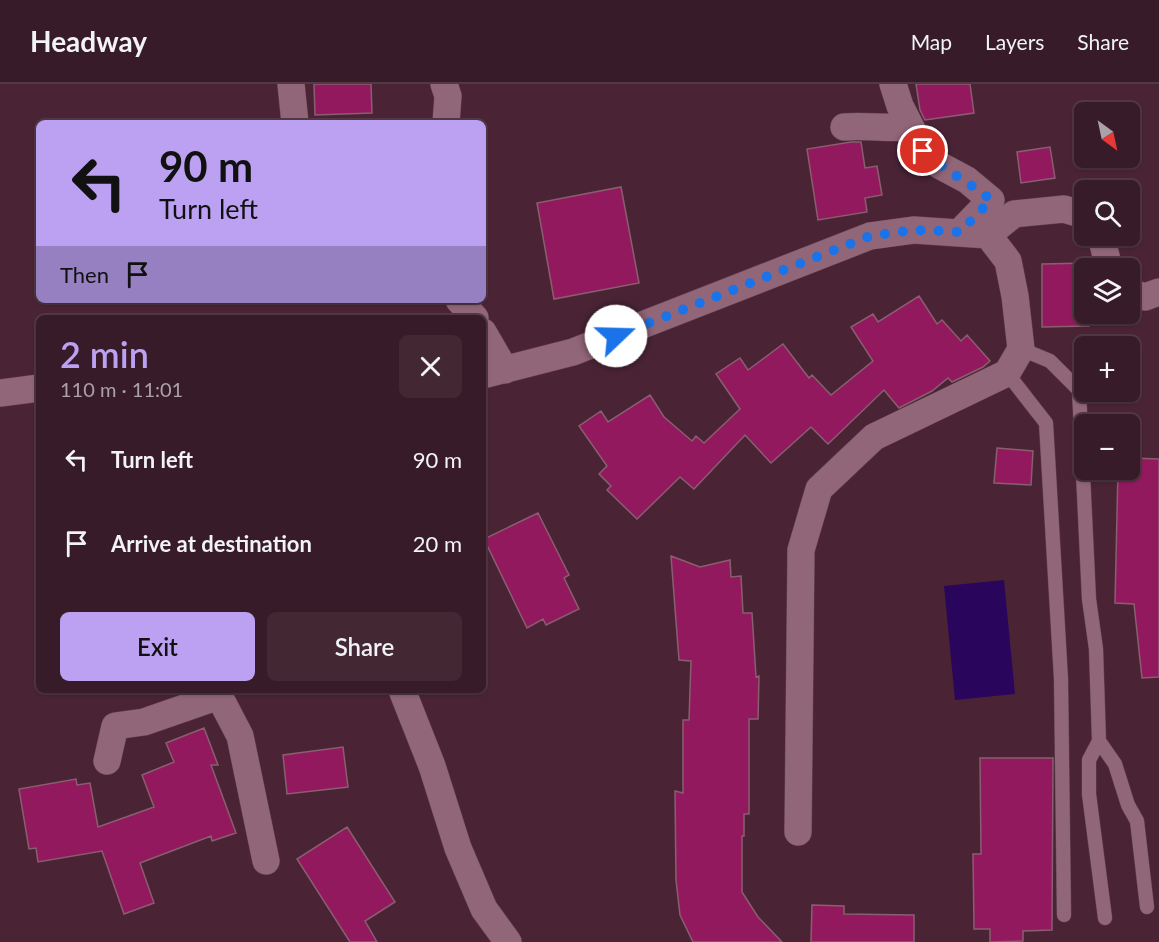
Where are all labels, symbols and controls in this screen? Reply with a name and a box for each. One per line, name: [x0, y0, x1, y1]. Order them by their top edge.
text: Headway: [30, 24, 147, 58]
text: Map: [911, 29, 952, 54]
text: Layers: [985, 29, 1044, 54]
text: Share: [1077, 29, 1129, 54]
north arrow: [1074, 102, 1140, 168]
map controls: [1074, 102, 1140, 480]
pin: [897, 125, 948, 176]
icon: arrive: [906, 134, 939, 167]
text: 90 m: [159, 141, 253, 191]
icon: left: [60, 144, 138, 222]
button: search: [1074, 180, 1140, 246]
text: Turn left: [159, 192, 258, 225]
icon: arrive: [121, 258, 154, 291]
button: layers: [1074, 258, 1140, 324]
text: Then: [60, 261, 109, 288]
position arrow: [584, 304, 648, 368]
text: 2 min: [60, 332, 149, 376]
button: close: [399, 335, 462, 398]
button: +: [1074, 336, 1140, 402]
text: 110 m · 11:01: [60, 377, 183, 401]
button: −: [1074, 414, 1140, 480]
icon: left: [60, 443, 93, 476]
text: Turn left: [111, 446, 193, 473]
text: 90 m: [413, 446, 462, 473]
icon: arrive: [60, 527, 93, 560]
text: Arrive at destination: [111, 530, 312, 557]
text: 20 m: [413, 530, 462, 557]
button: Exit: [60, 612, 255, 681]
button: Share: [267, 612, 462, 681]

